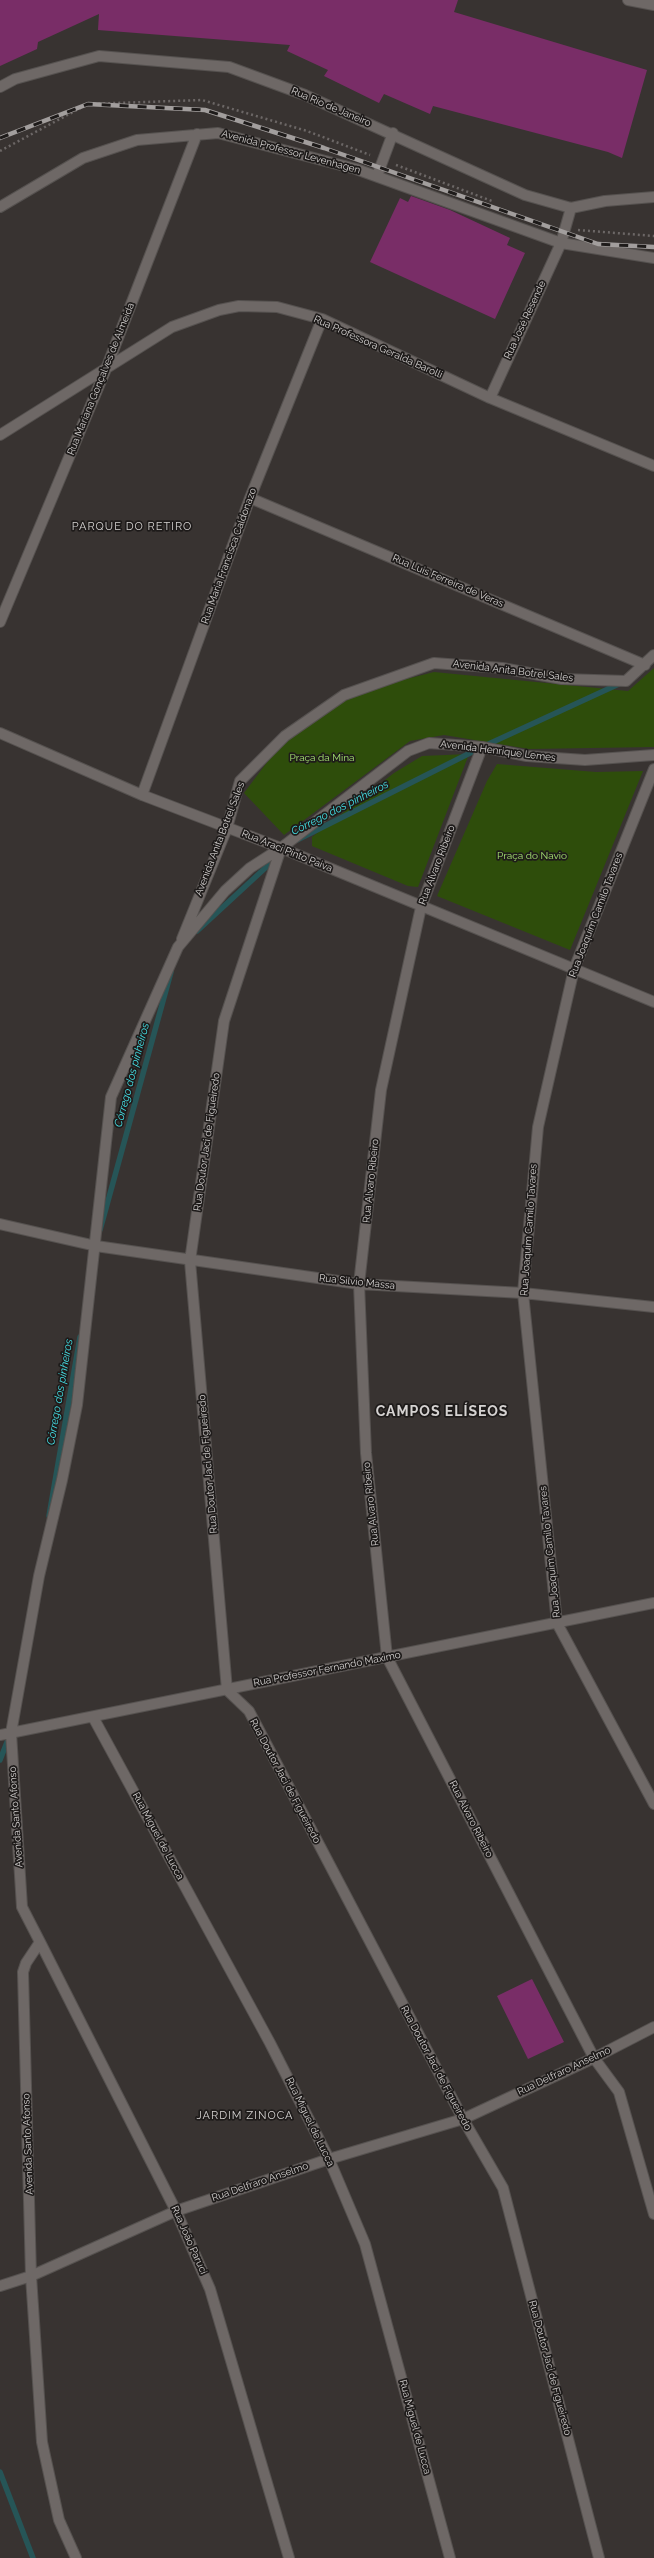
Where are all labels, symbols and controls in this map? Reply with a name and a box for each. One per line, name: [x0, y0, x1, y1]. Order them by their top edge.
street label: Rua Rio de Janeiro: [289, 85, 373, 129]
street label: Avenida Professor Levenhagen: [220, 128, 362, 176]
street label: Rua José Resende: [502, 279, 548, 361]
street label: Rua Mariana Gonçalves de Almeida: [65, 301, 137, 457]
street label: Rua Professora Geralda Barolli: [312, 313, 444, 381]
street label: Rua Maria Francisca Caldonazo: [199, 486, 259, 626]
district label: PARQUE DO RETIRO: [72, 520, 192, 534]
street label: Rua Luis Ferreira de Veras: [390, 552, 506, 610]
street label: Avenida Anita Botrel Sales: [452, 658, 574, 684]
street label: Avenida Henrique Lemes: [440, 738, 556, 764]
park label: Praça da Mina: [289, 752, 355, 764]
water label: Córrego dos pinheiros: [289, 778, 391, 838]
street label: Avenida Anita Botrel Sales: [193, 780, 247, 898]
street label: Rua Alvaro Ribeiro: [416, 823, 458, 907]
street label: Rua Araci Pinto Paiva: [240, 827, 334, 875]
park label: Praça do Navio: [497, 850, 567, 862]
street label: Rua Joaquim Camilo Tavares: [567, 851, 625, 979]
water label: Córrego dos pinheiros: [112, 1021, 152, 1129]
street label: Rua Doutor Jaci de Figueiredo: [191, 1072, 223, 1212]
street label: Rua Alvaro Ribeiro: [361, 1138, 381, 1224]
street label: Rua Joaquim Camilo Tavares: [518, 1163, 540, 1297]
street label: Rua Silvio Massa: [318, 1272, 396, 1292]
water label: Córrego dos pinheiros: [44, 1338, 76, 1446]
street label: Rua Doutor Jaci de Figueiredo: [196, 1394, 220, 1534]
district label: CAMPOS ELÍSEOS: [376, 1404, 508, 1420]
street label: Rua Alvaro Ribeiro: [361, 1461, 381, 1547]
street label: Rua Joaquim Camilo Tavares: [537, 1485, 563, 1619]
street label: Rua Professor Fernando Maximo: [252, 1649, 402, 1689]
street label: Rua Doutor Jaci de Figueiredo: [247, 1717, 323, 1845]
street label: Avenida Santo Afonso: [6, 1766, 26, 1868]
street label: Rua Alvaro Ribeiro: [447, 1779, 495, 1859]
street label: Rua Miguel de Lucca: [130, 1790, 186, 1882]
street label: Rua Doutor Jaci de Figueiredo: [398, 2004, 474, 2132]
street label: Rua Delfraro Anselmo: [516, 2044, 612, 2098]
street label: Rua Miguel de Lucca: [283, 2076, 337, 2168]
street label: Avenida Santo Afonso: [20, 2093, 36, 2195]
district label: JARDIM ZINOCA: [196, 2109, 294, 2123]
street label: Rua Delfraro Anselmo: [210, 2160, 310, 2204]
street label: Rua João Paruci: [169, 2204, 209, 2276]
street label: Rua Doutor Jaci de Figueiredo: [526, 2299, 574, 2437]
street label: Rua Miguel de Lucca: [397, 2378, 433, 2476]

